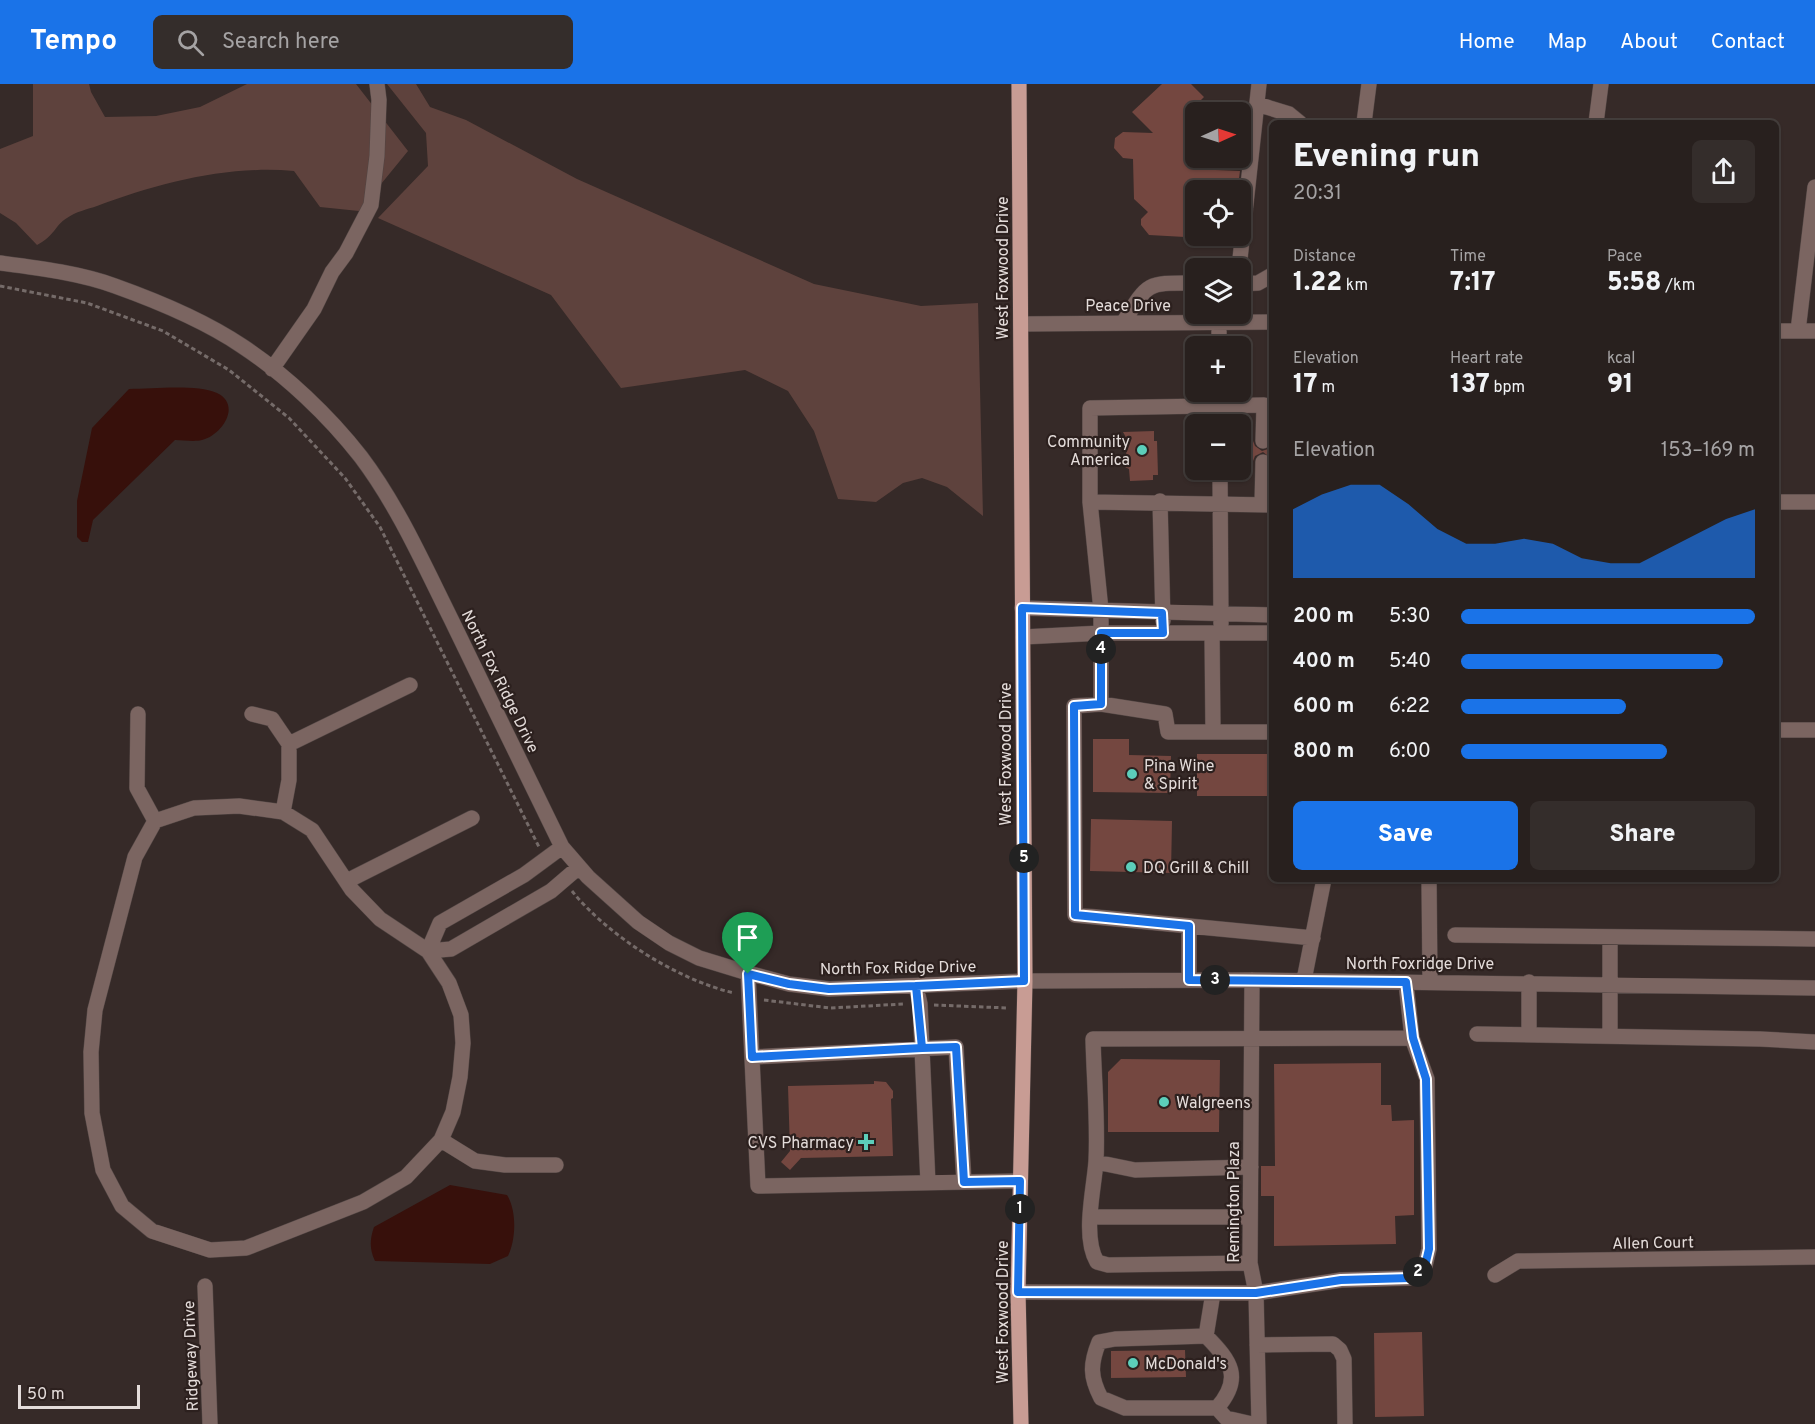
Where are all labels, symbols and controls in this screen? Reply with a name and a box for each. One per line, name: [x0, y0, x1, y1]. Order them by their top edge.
search box: [153, 15, 573, 69]
text: Tempo: [30, 24, 117, 60]
icon: search: [174, 26, 207, 59]
text: Search here: [222, 29, 340, 56]
text: Home: [1459, 29, 1515, 56]
text: Map: [1548, 29, 1587, 56]
text: About: [1620, 29, 1678, 56]
text: Contact: [1711, 29, 1785, 56]
north arrow: [1185, 102, 1251, 168]
map controls: [1185, 102, 1251, 480]
text: Evening run: [1293, 137, 1480, 179]
button: share: [1692, 140, 1755, 203]
button: locate: [1185, 180, 1251, 246]
text: 20:31: [1293, 181, 1342, 207]
street label: West Foxwood Drive: [994, 196, 1014, 340]
text: Distance: [1293, 247, 1356, 267]
text: Time: [1450, 247, 1486, 267]
text: Pace: [1607, 247, 1642, 267]
button: layers: [1185, 258, 1251, 324]
text: 1.22: [1293, 267, 1342, 300]
text: 7:17: [1450, 267, 1496, 300]
text: 5:58: [1607, 267, 1662, 300]
text: km: [1342, 276, 1368, 296]
text: /km: [1662, 276, 1695, 296]
street label: Peace Drive: [1085, 297, 1171, 317]
button: +: [1185, 336, 1251, 402]
text: Elevation: [1293, 349, 1359, 369]
text: Heart rate: [1450, 349, 1523, 369]
text: kcal: [1607, 349, 1635, 369]
text: 17: [1293, 369, 1318, 402]
text: 137: [1450, 369, 1490, 402]
text: 91: [1607, 369, 1634, 402]
text: m: [1318, 378, 1335, 398]
text: bpm: [1490, 378, 1525, 398]
button: −: [1185, 414, 1251, 480]
place label: Community America: [1047, 433, 1130, 471]
text: Elevation: [1293, 438, 1375, 464]
text: 153–169 m: [1661, 438, 1755, 464]
marker: Community America: [1135, 443, 1149, 457]
text: 200 m: [1293, 604, 1354, 630]
text: 5:30: [1389, 604, 1431, 630]
street label: North Fox Ridge Drive: [456, 607, 542, 757]
pin: 4: [1086, 634, 1116, 664]
text: 4: [1096, 639, 1106, 659]
text: 400 m: [1293, 649, 1355, 675]
text: 5:40: [1389, 649, 1431, 675]
street label: West Foxwood Drive: [997, 682, 1017, 826]
text: 600 m: [1293, 694, 1354, 720]
text: 6:22: [1389, 694, 1430, 720]
text: 800 m: [1293, 739, 1354, 765]
text: 6:00: [1389, 739, 1431, 765]
place label: Pina Wine & Spirit: [1144, 757, 1214, 795]
marker: Pina Wine & Spirit: [1125, 767, 1139, 781]
button: Save: [1293, 801, 1518, 870]
button: Share: [1530, 801, 1755, 870]
pin: 5: [1009, 843, 1039, 873]
text: 5: [1019, 848, 1029, 868]
place label: DQ Grill & Chill: [1143, 859, 1249, 879]
marker: DQ Grill & Chill: [1124, 860, 1138, 874]
pin: [722, 912, 773, 974]
icon: arrive: [731, 921, 764, 954]
street label: North Foxridge Drive: [1346, 955, 1494, 975]
street label: North Fox Ridge Drive: [820, 958, 976, 980]
pin: 3: [1200, 965, 1230, 995]
text: 3: [1210, 970, 1220, 990]
place label: Walgreens: [1176, 1094, 1251, 1114]
marker: Walgreens: [1157, 1095, 1171, 1109]
place label: CVS Pharmacy: [748, 1134, 854, 1154]
marker: CVS Pharmacy: [859, 1135, 873, 1149]
street label: Remington Plaza: [1225, 1141, 1245, 1263]
pin: 1: [1005, 1194, 1035, 1224]
text: 1: [1017, 1199, 1023, 1219]
street label: Allen Court: [1612, 1233, 1694, 1255]
street label: West Foxwood Drive: [994, 1240, 1014, 1384]
pin: 2: [1403, 1257, 1433, 1287]
text: 2: [1413, 1262, 1423, 1282]
street label: Ridgeway Drive: [180, 1300, 204, 1412]
place label: McDonald's: [1145, 1355, 1227, 1375]
marker: McDonald's: [1126, 1356, 1140, 1370]
scale bar: [18, 1382, 140, 1410]
text: 50 m: [27, 1385, 65, 1405]

